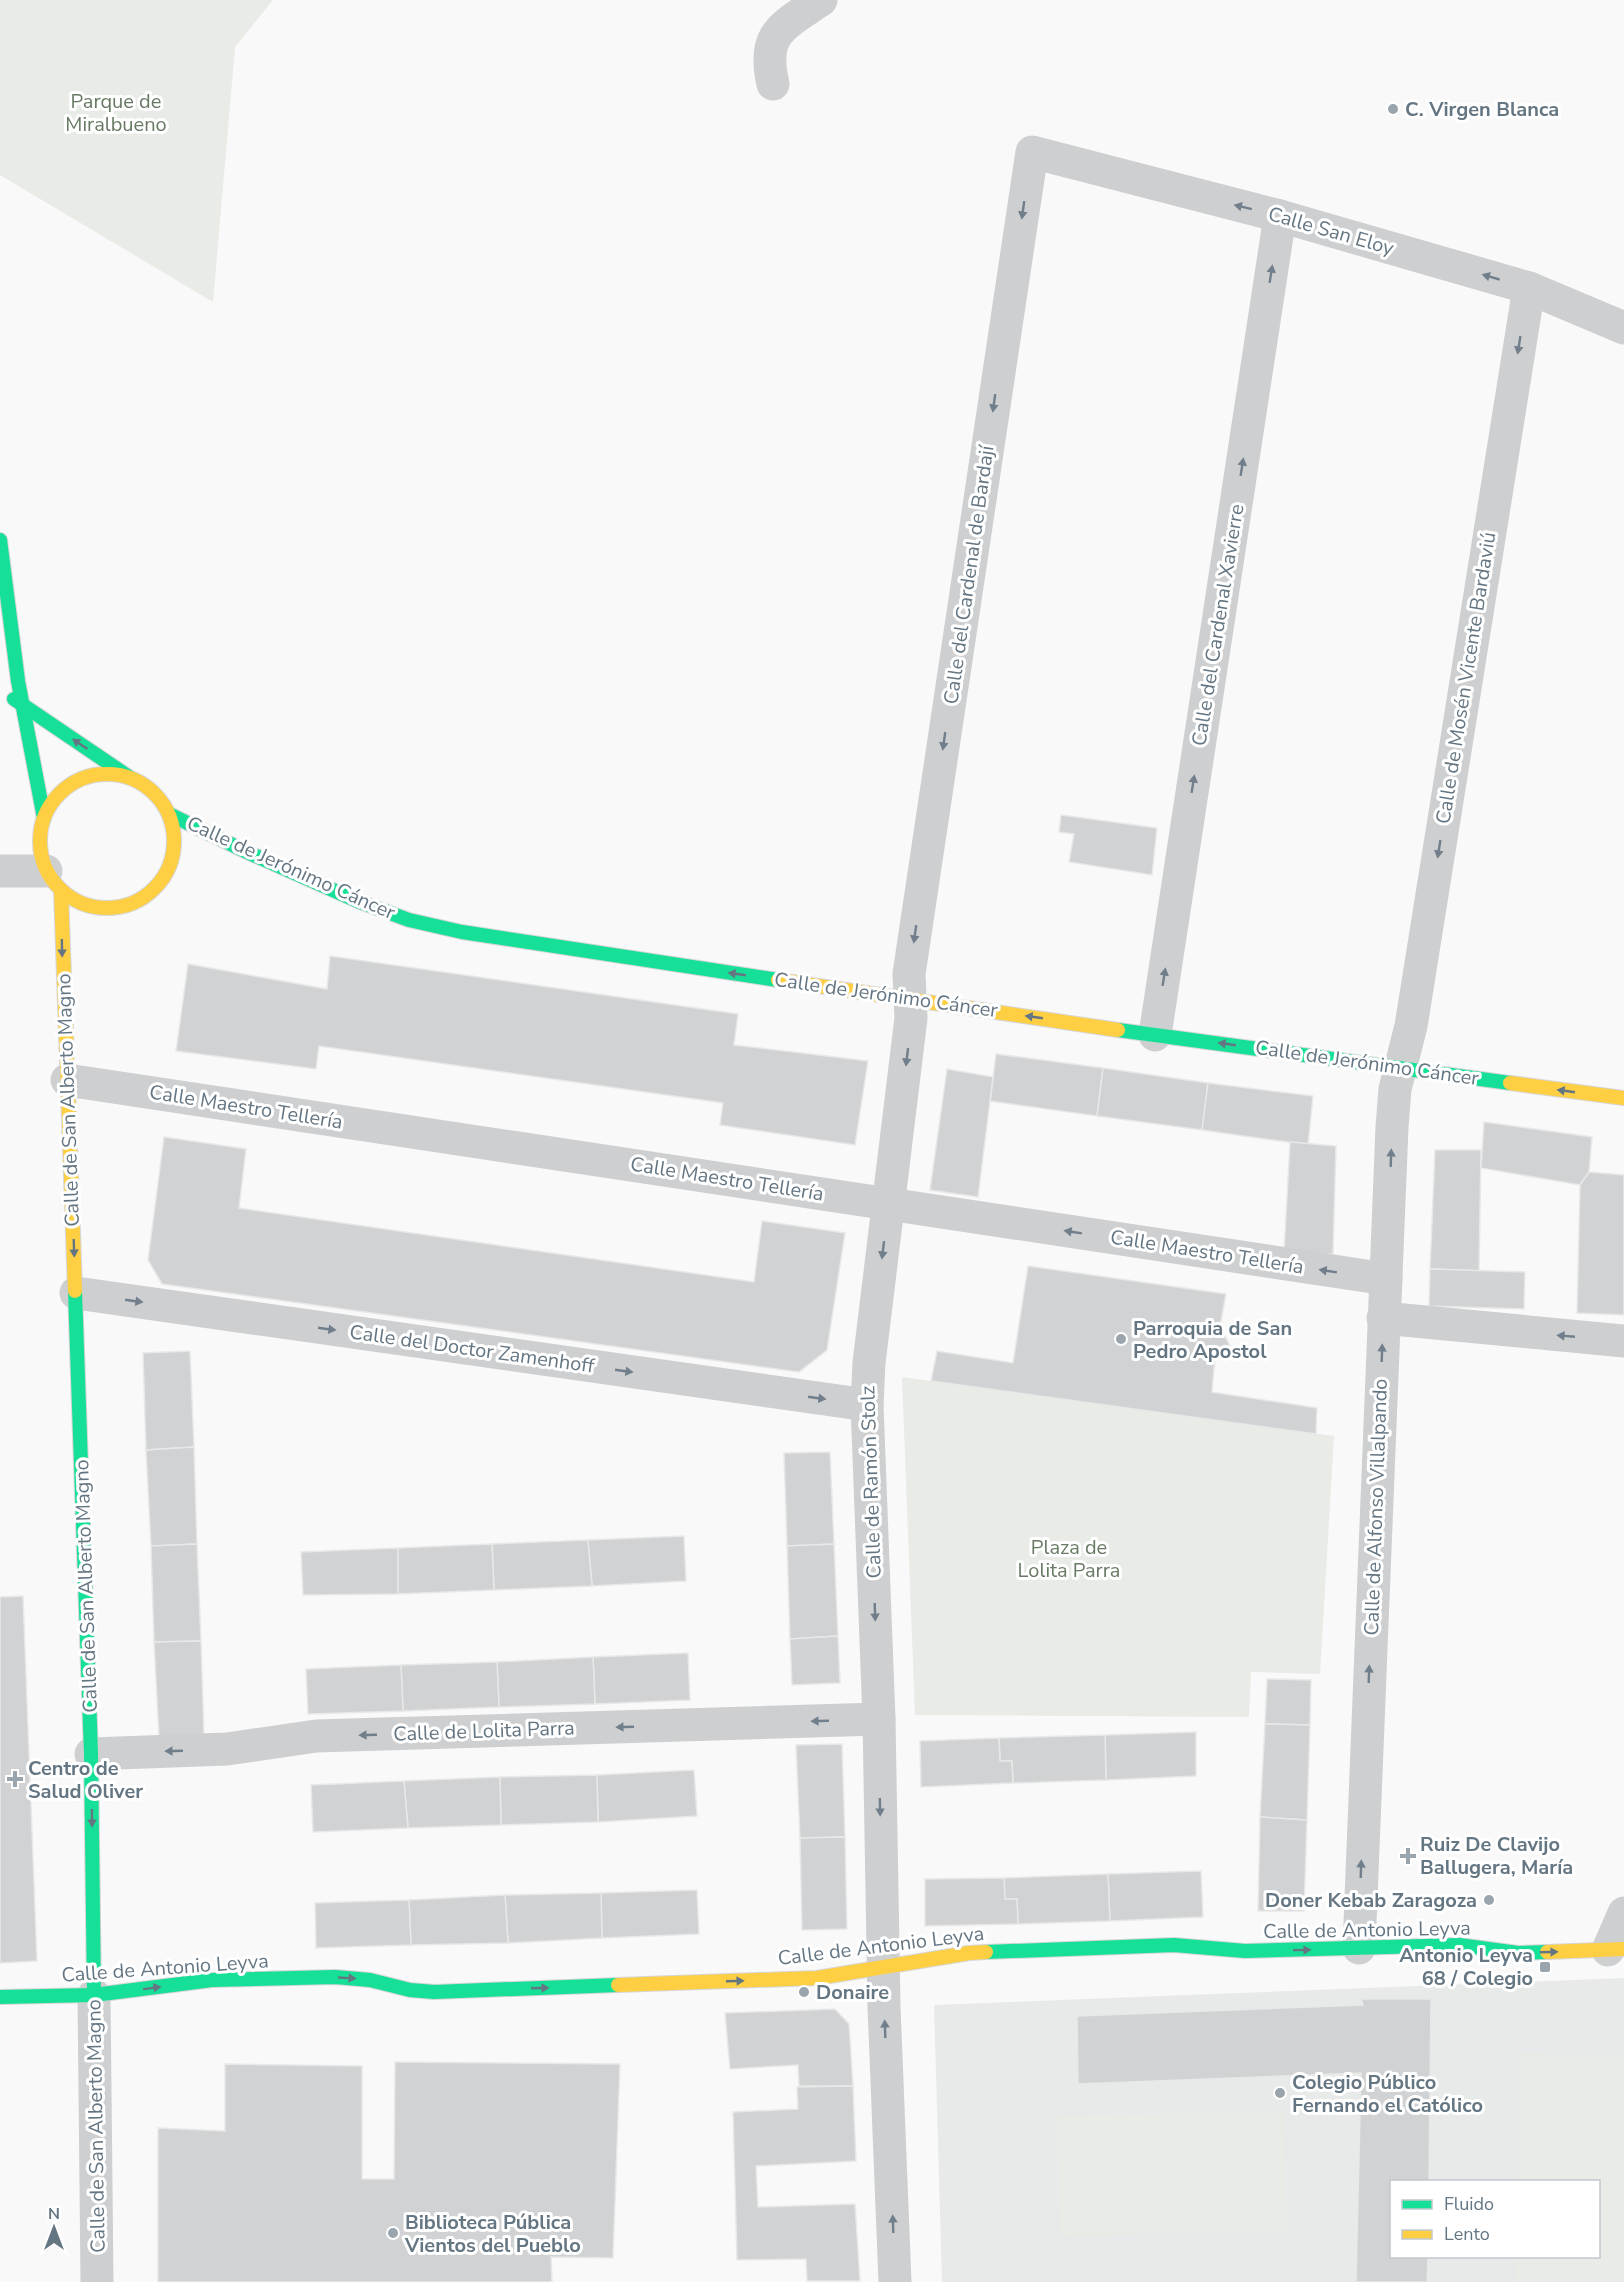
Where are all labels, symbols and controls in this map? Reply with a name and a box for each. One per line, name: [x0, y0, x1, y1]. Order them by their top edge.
park label: Parque de Miralbueno: [65, 88, 167, 138]
place label: C. Virgen Blanca: [1405, 96, 1559, 123]
marker: C. Virgen Blanca: [1386, 102, 1400, 116]
street label: Calle San Eloy: [1265, 200, 1398, 262]
one-way arrow: [1019, 201, 1028, 220]
one-way arrow: [1234, 201, 1252, 211]
one-way arrow: [1267, 264, 1276, 283]
one-way arrow: [1482, 272, 1500, 281]
one-way arrow: [1515, 336, 1524, 355]
one-way arrow: [990, 394, 999, 413]
street label: Calle del Cardenal de Bardají: [937, 443, 1001, 706]
one-way arrow: [1237, 457, 1246, 476]
street label: Calle del Cardenal Xavierre: [1186, 502, 1250, 748]
street label: Calle de Mosén Vicente Bardaviú: [1430, 530, 1502, 826]
one-way arrow: [939, 732, 948, 751]
one-way arrow: [73, 738, 89, 750]
one-way arrow: [1189, 774, 1198, 793]
street label: Calle de Jerónimo Cáncer: [183, 810, 399, 926]
one-way arrow: [1434, 840, 1443, 859]
one-way arrow: [911, 925, 920, 944]
one-way arrow: [58, 939, 67, 958]
street label: Calle de Jerónimo Cáncer: [773, 966, 999, 1024]
one-way arrow: [1160, 967, 1169, 986]
one-way arrow: [728, 969, 747, 978]
street label: Calle de San Alberto Magno: [50, 973, 86, 1227]
one-way arrow: [1024, 1012, 1043, 1021]
street label: Calle de Jerónimo Cáncer: [1254, 1034, 1480, 1092]
one-way arrow: [1218, 1040, 1237, 1049]
one-way arrow: [902, 1047, 912, 1066]
street label: Calle Maestro Tellería: [147, 1078, 345, 1136]
one-way arrow: [1556, 1086, 1575, 1095]
one-way arrow: [1386, 1149, 1395, 1168]
street label: Calle Maestro Tellería: [628, 1150, 826, 1208]
street label: Calle Maestro Tellería: [1108, 1223, 1306, 1281]
one-way arrow: [1063, 1227, 1082, 1236]
one-way arrow: [70, 1239, 79, 1258]
one-way arrow: [879, 1241, 888, 1260]
one-way arrow: [1318, 1266, 1337, 1275]
one-way arrow: [125, 1297, 144, 1306]
place label: Parroquia de San Pedro Apostol: [1133, 1315, 1292, 1365]
street label: Calle del Doctor Zamenhoff: [348, 1318, 596, 1380]
one-way arrow: [318, 1324, 337, 1333]
one-way arrow: [1556, 1331, 1575, 1341]
marker: Parroquia de San Pedro Apostol: [1114, 1332, 1128, 1346]
one-way arrow: [1377, 1344, 1386, 1363]
one-way arrow: [615, 1366, 634, 1375]
street label: Calle de Alfonso Villalpando: [1358, 1378, 1394, 1636]
street label: Calle de Ramón Stolz: [854, 1385, 888, 1579]
one-way arrow: [808, 1394, 827, 1403]
street label: Calle de San Alberto Magno: [68, 1459, 104, 1713]
park label: Plaza de Lolita Parra: [1018, 1534, 1120, 1584]
one-way arrow: [870, 1603, 880, 1622]
one-way arrow: [1364, 1664, 1373, 1683]
street label: Calle de Lolita Parra: [393, 1714, 575, 1748]
one-way arrow: [811, 1717, 830, 1726]
one-way arrow: [616, 1722, 635, 1732]
one-way arrow: [358, 1730, 377, 1739]
one-way arrow: [164, 1746, 183, 1756]
place label: Centro de Salud Oliver: [28, 1755, 143, 1805]
marker: Centro de Salud Oliver: [6, 1770, 24, 1788]
one-way arrow: [875, 1798, 885, 1817]
one-way arrow: [87, 1808, 97, 1827]
place label: Ruiz De Clavijo Ballugera, María: [1420, 1831, 1573, 1881]
marker: Ruiz De Clavijo Ballugera, María: [1401, 1849, 1415, 1863]
one-way arrow: [1356, 1859, 1365, 1878]
place label: Doner Kebab Zaragoza: [1265, 1887, 1477, 1914]
marker: Doner Kebab Zaragoza: [1482, 1893, 1496, 1907]
street label: Calle de Antonio Leyva: [1263, 1915, 1471, 1945]
street label: Calle de Antonio Leyva: [776, 1920, 986, 1972]
place label: Antonio Leyva 68 / Colegio: [1399, 1942, 1533, 1992]
one-way arrow: [1292, 1945, 1311, 1954]
street label: Calle de Antonio Leyva: [61, 1947, 269, 1989]
one-way arrow: [1539, 1947, 1558, 1957]
marker: Antonio Leyva 68 / Colegio: [1538, 1960, 1552, 1974]
one-way arrow: [337, 1973, 356, 1982]
one-way arrow: [726, 1976, 745, 1986]
place label: Donaire: [816, 1979, 889, 2006]
one-way arrow: [143, 1984, 162, 1993]
one-way arrow: [531, 1984, 550, 1993]
marker: Donaire: [797, 1985, 811, 1999]
street label: Calle de San Alberto Magno: [80, 1999, 112, 2253]
one-way arrow: [880, 2019, 889, 2038]
place label: Colegio Público Fernando el Católico: [1292, 2069, 1483, 2119]
marker: Colegio Público Fernando el Católico: [1273, 2086, 1287, 2100]
legend: [1390, 2180, 1600, 2258]
text: Fluido: [1444, 2192, 1494, 2216]
north arrow: [24, 2198, 84, 2258]
text: N: [48, 2203, 60, 2225]
place label: Biblioteca Pública Vientos del Pueblo: [404, 2209, 581, 2259]
one-way arrow: [888, 2214, 898, 2233]
text: Lento: [1444, 2222, 1490, 2246]
marker: Biblioteca Pública Vientos del Pueblo: [386, 2226, 400, 2240]

